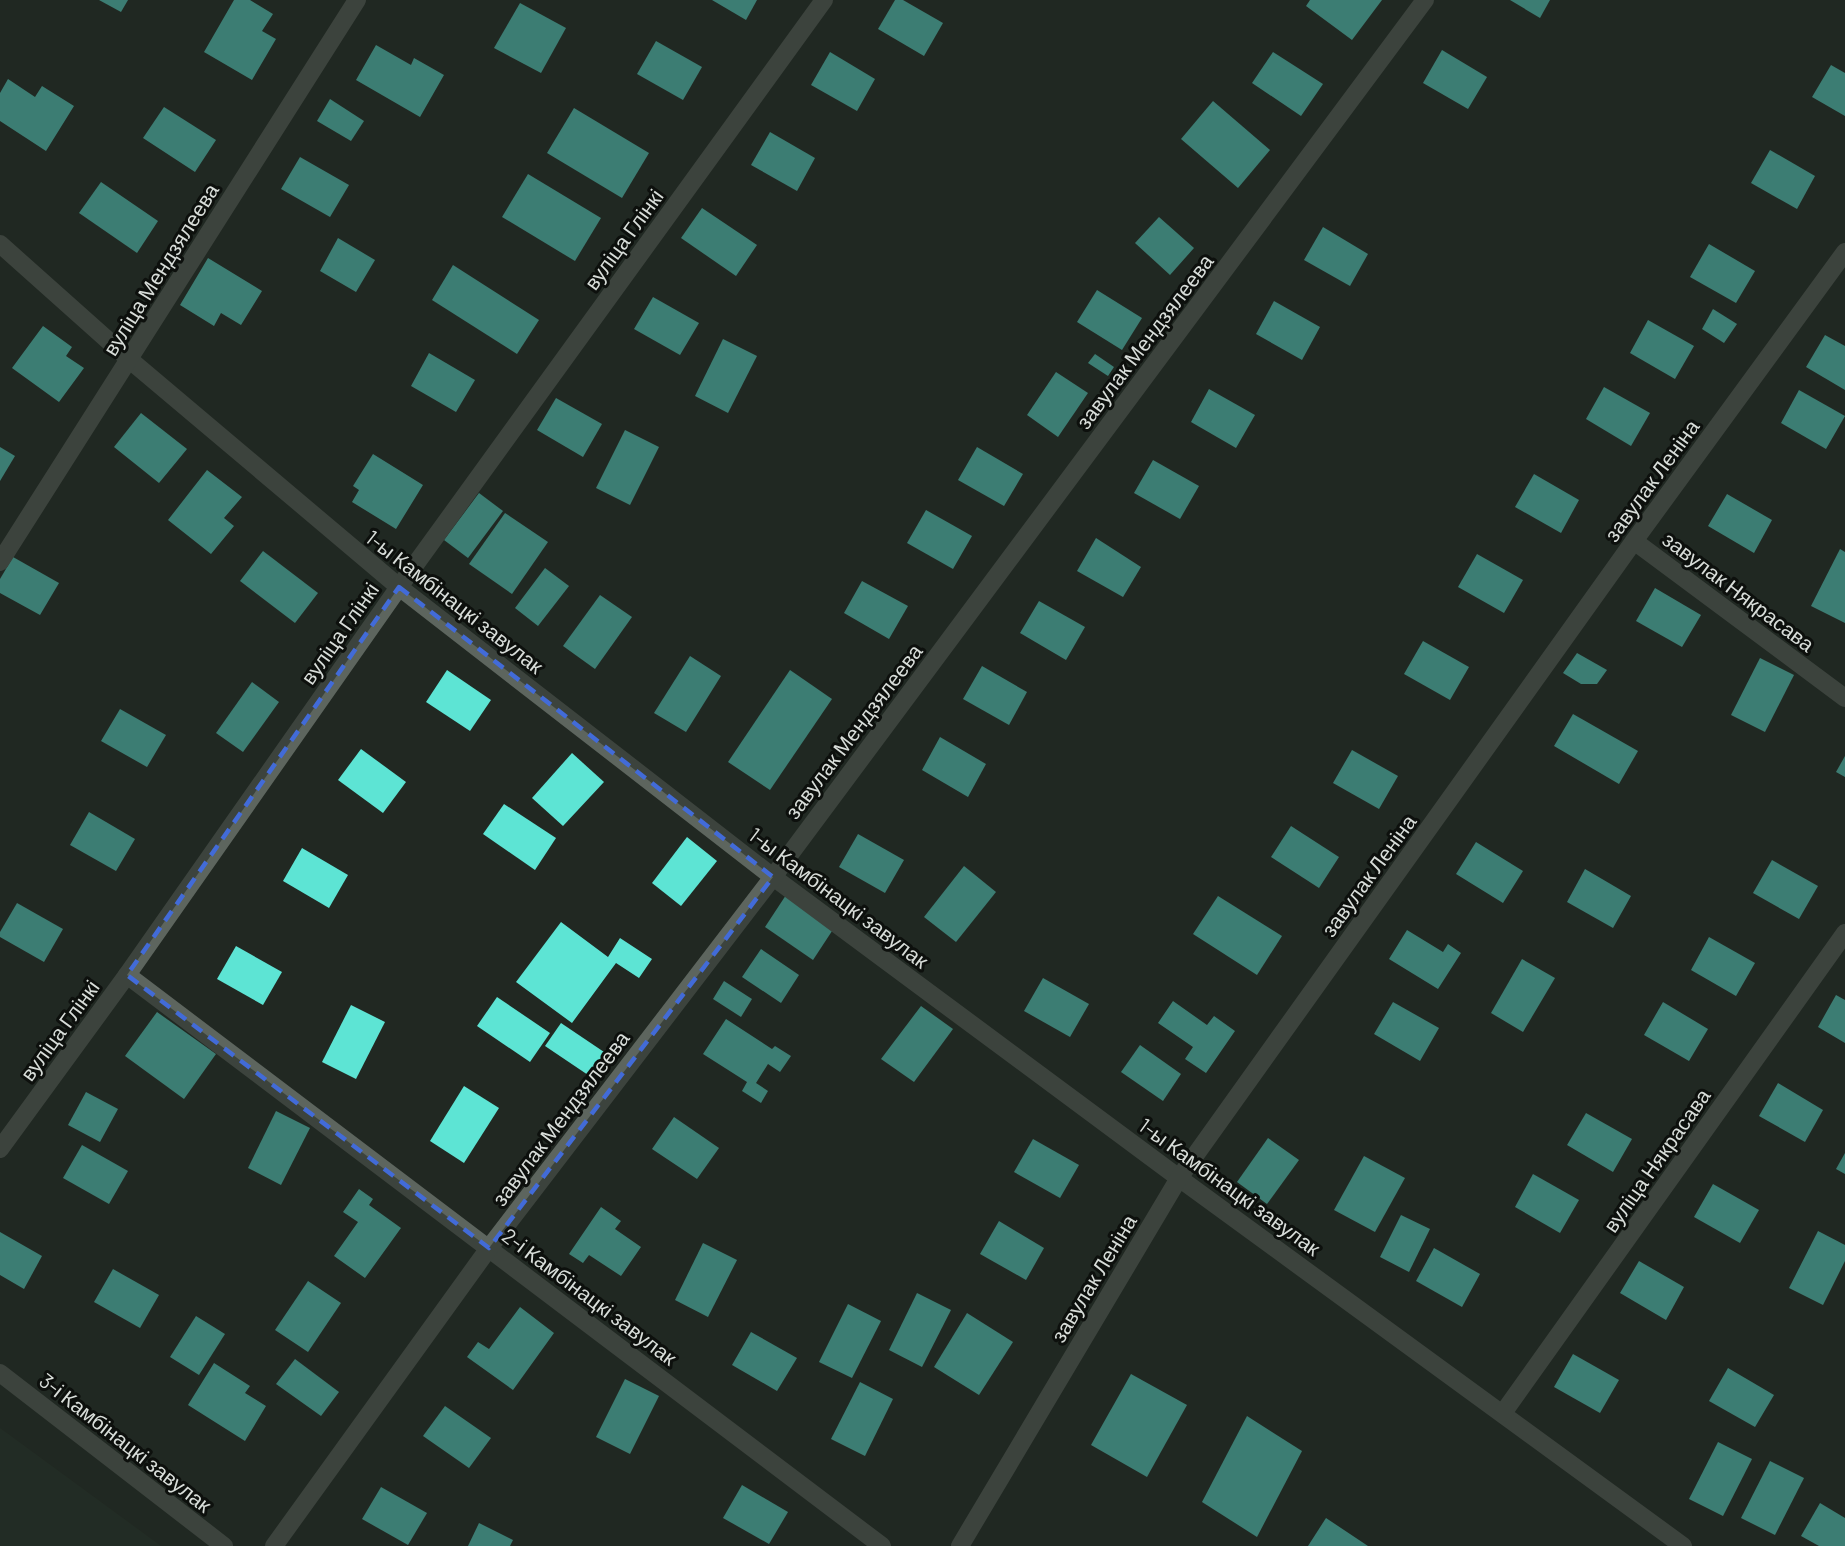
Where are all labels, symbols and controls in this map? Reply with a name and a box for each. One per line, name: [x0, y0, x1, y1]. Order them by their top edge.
street label: вуліца Мендзялеева: [97, 178, 223, 360]
street label: вуліца Глінкі: [578, 184, 668, 294]
street label: завулак Мендзялеева: [1070, 249, 1218, 433]
street label: завулак Леніна: [1598, 414, 1704, 546]
street label: 1-ы Камбінацкі завулак: [361, 524, 549, 679]
street label: завулак Някрасава: [1658, 526, 1820, 656]
street label: вуліца Глінкі: [295, 577, 383, 689]
street label: завулак Мендзялеева: [779, 639, 927, 823]
street label: завулак Леніна: [1315, 809, 1421, 941]
street label: 1-ы Камбінацкі завулак: [744, 821, 934, 973]
street label: вуліца Глінкі: [14, 975, 104, 1085]
street label: завулак Мендзялеева: [486, 1026, 634, 1210]
street label: вуліца Някрасава: [1597, 1083, 1715, 1237]
street label: 1-ы Камбінацкі завулак: [1134, 1112, 1326, 1261]
street label: завулак Леніна: [1045, 1209, 1141, 1346]
street label: 2-і Камбінацкі завулак: [498, 1222, 683, 1370]
street label: 3-і Камбінацкі завулак: [35, 1367, 218, 1517]

